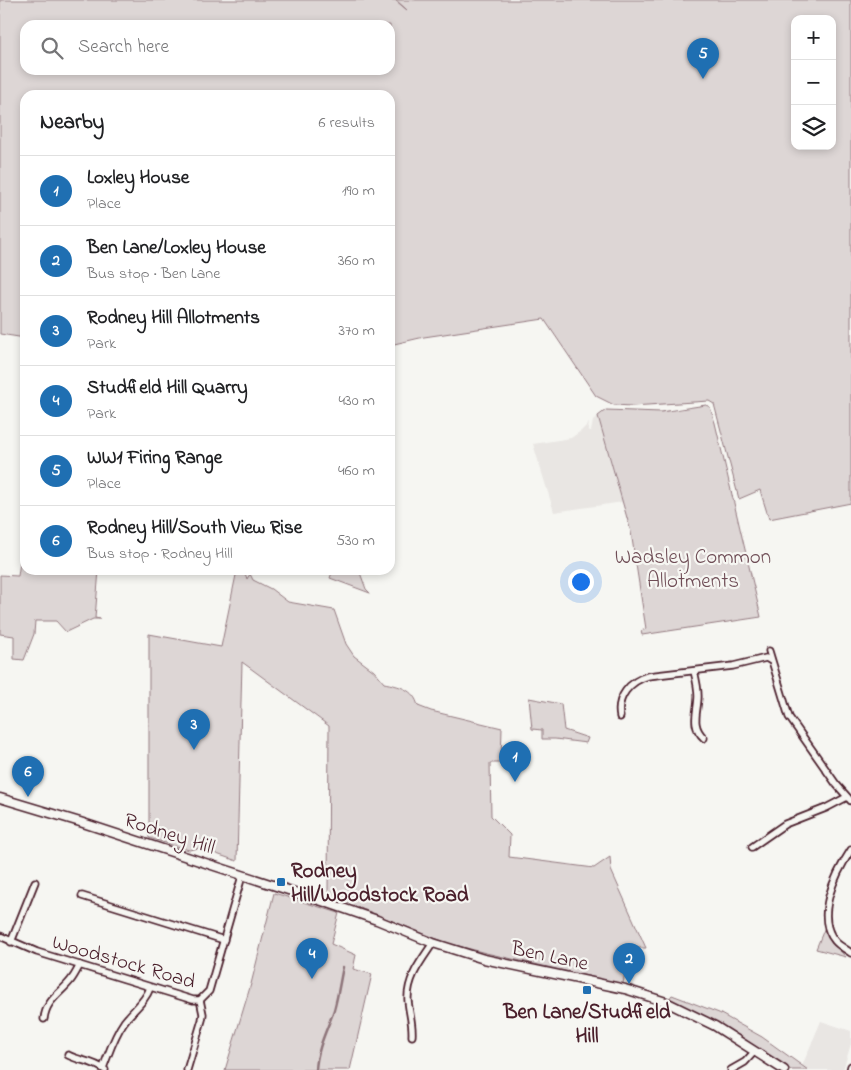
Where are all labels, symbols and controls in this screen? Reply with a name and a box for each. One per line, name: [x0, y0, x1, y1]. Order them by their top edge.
map controls: [791, 15, 836, 150]
button: +: [791, 15, 836, 60]
search box: [20, 20, 395, 75]
icon: search: [38, 34, 66, 62]
text: Search here: [78, 34, 169, 61]
pin: 5: [687, 38, 719, 79]
button: −: [791, 60, 836, 105]
button: layers: [791, 105, 836, 150]
text: Nearby: [40, 108, 104, 138]
text: 6 results: [318, 111, 375, 135]
text: Loxley House: [87, 165, 189, 192]
text: 1: [53, 179, 59, 203]
text: 190 m: [342, 179, 375, 203]
text: Place: [87, 192, 121, 216]
text: Ben Lane/Loxley House: [87, 235, 266, 262]
text: 2: [52, 249, 60, 273]
text: 360 m: [338, 249, 375, 273]
text: Bus stop · Ben Lane: [87, 262, 220, 286]
text: Rodney Hill Allotments: [87, 305, 260, 332]
text: 3: [53, 319, 59, 343]
text: 370 m: [338, 319, 375, 343]
text: Park: [87, 332, 116, 356]
text: Studfield Hill Quarry: [87, 375, 248, 402]
text: 4: [53, 389, 59, 413]
text: 430 m: [338, 389, 375, 413]
text: Park: [87, 402, 116, 426]
text: WW1 Firing Range: [87, 445, 222, 472]
text: 5: [51, 459, 61, 483]
text: 460 m: [338, 459, 375, 483]
text: Place: [87, 472, 121, 496]
text: Rodney Hill/South View Rise: [87, 515, 302, 542]
text: 6: [52, 529, 60, 553]
text: 530 m: [336, 529, 375, 553]
text: Bus stop · Rodney Hill: [87, 542, 233, 566]
park label: Wadsley Common Allotments: [615, 543, 771, 597]
your location: [568, 569, 594, 595]
pin: 3: [178, 709, 210, 750]
pin: 1: [499, 741, 531, 782]
pin: 6: [12, 756, 44, 797]
street label: Rodney Hill: [119, 806, 219, 866]
place label: Rodney Hill/Woodstock Road: [291, 857, 469, 911]
marker: Rodney Hill/Woodstock Road: [275, 876, 287, 888]
street label: Woodstock Road: [48, 928, 199, 998]
street label: Ben Lane: [507, 934, 591, 980]
pin: 4: [296, 938, 328, 979]
pin: 2: [613, 943, 645, 984]
marker: Ben Lane/Studfield Hill: [581, 984, 593, 996]
place label: Ben Lane/Studfield Hill: [502, 998, 671, 1052]

